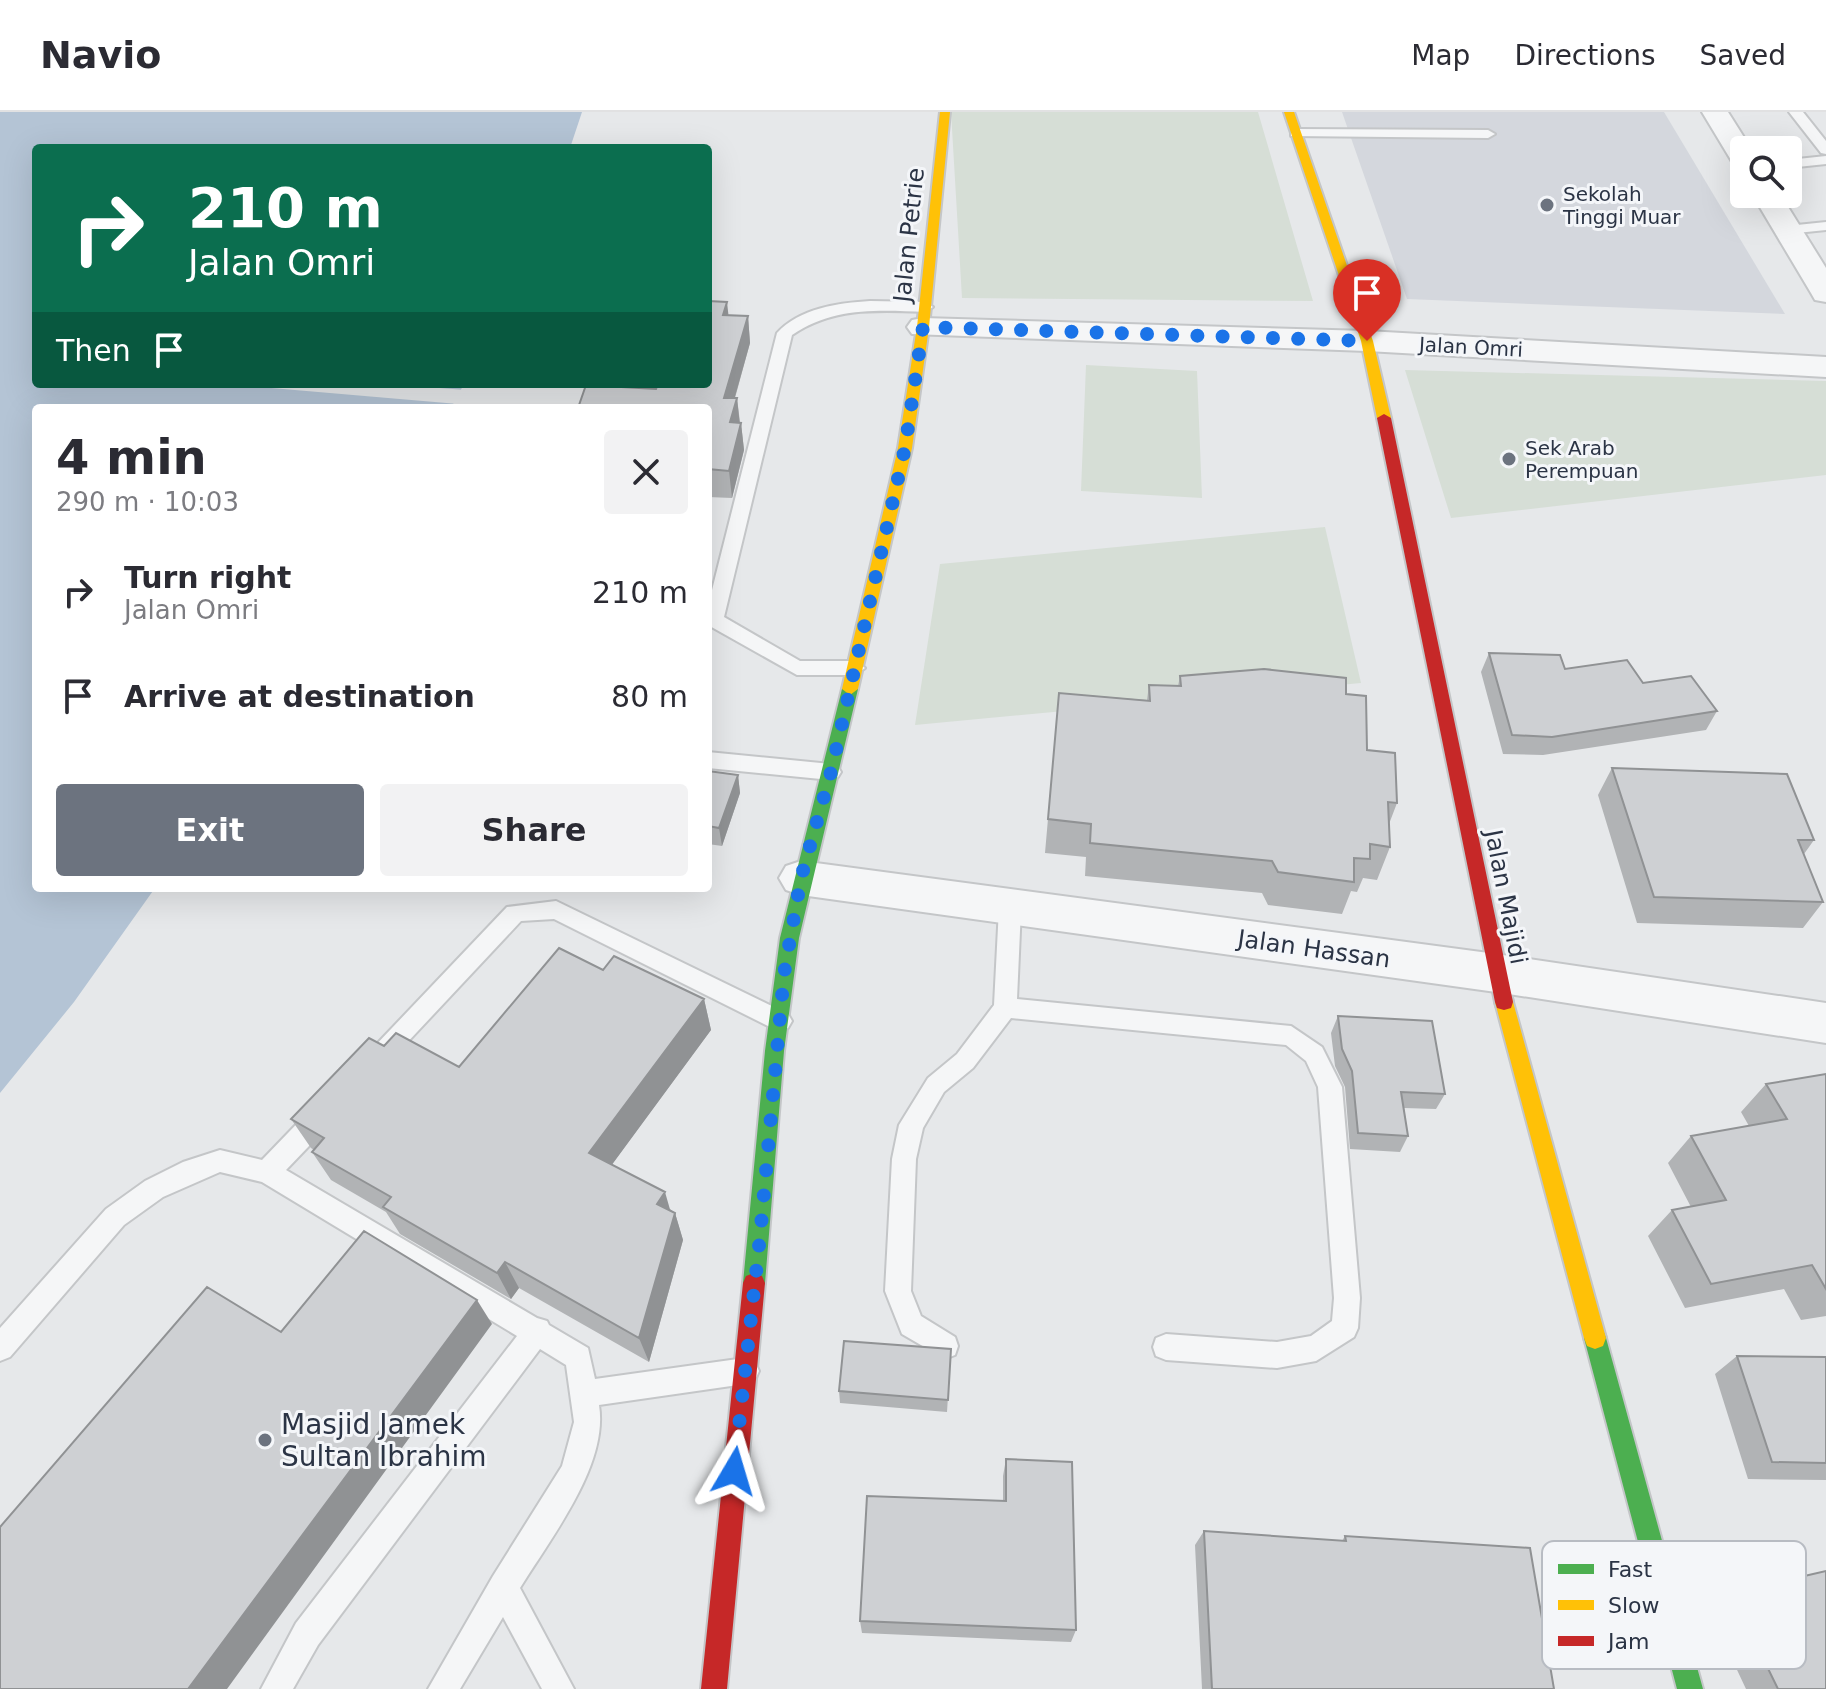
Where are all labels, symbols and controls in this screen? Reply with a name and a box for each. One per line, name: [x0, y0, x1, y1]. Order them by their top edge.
text: Navio: [40, 33, 161, 77]
text: Map: [1411, 39, 1470, 72]
text: Directions: [1514, 39, 1655, 72]
text: Saved: [1699, 39, 1786, 72]
map controls: [1730, 136, 1802, 208]
button: search: [1730, 136, 1802, 208]
street label: Jalan Petrie: [888, 166, 930, 306]
text: 210 m: [188, 175, 383, 240]
icon: right: [56, 176, 160, 280]
place label: Sekolah Tinggi Muar: [1562, 182, 1681, 229]
marker: Sekolah Tinggi Muar: [1538, 196, 1556, 214]
text: Jalan Omri: [188, 242, 375, 283]
pin: [1333, 259, 1401, 341]
icon: arrive: [1345, 271, 1389, 315]
icon: arrive: [147, 328, 191, 372]
street label: Jalan Omri: [1416, 332, 1524, 362]
text: Then: [56, 333, 131, 368]
text: 4 min: [56, 429, 207, 485]
button: close: [604, 430, 688, 514]
place label: Sek Arab Perempuan: [1525, 436, 1639, 483]
marker: Sek Arab Perempuan: [1500, 450, 1518, 468]
text: 290 m · 10:03: [56, 487, 239, 517]
text: Turn right: [124, 560, 291, 595]
icon: right: [56, 570, 100, 614]
text: 210 m: [592, 575, 688, 610]
text: Jalan Omri: [124, 595, 259, 625]
icon: arrive: [56, 674, 100, 718]
text: Arrive at destination: [124, 679, 475, 714]
text: 80 m: [611, 679, 688, 714]
button: Exit: [56, 784, 364, 876]
button: Share: [380, 784, 688, 876]
street label: Jalan Majidi: [1479, 825, 1533, 967]
street label: Jalan Hassan: [1234, 924, 1392, 974]
place label: Masjid Jamek Sultan Ibrahim: [281, 1408, 487, 1473]
position arrow: [692, 1429, 776, 1513]
marker: Masjid Jamek Sultan Ibrahim: [256, 1431, 274, 1449]
legend: [1542, 1541, 1806, 1669]
text: Fast: [1608, 1557, 1653, 1582]
text: Slow: [1608, 1593, 1660, 1618]
text: Jam: [1606, 1629, 1649, 1654]

